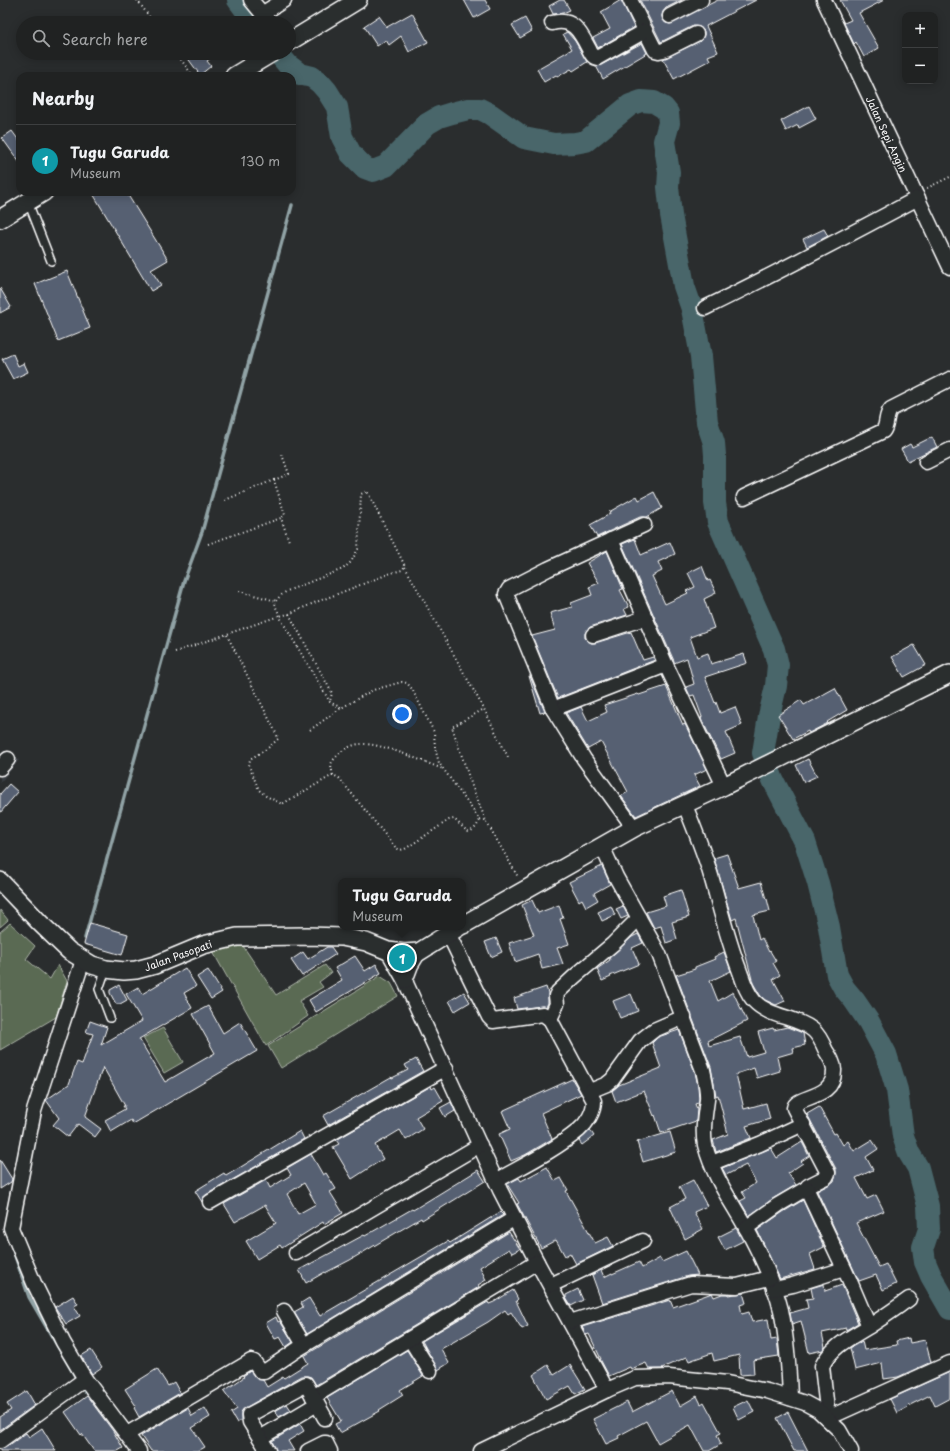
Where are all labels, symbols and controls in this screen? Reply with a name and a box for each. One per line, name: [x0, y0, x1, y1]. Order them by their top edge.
map controls: [902, 12, 938, 84]
button: +: [902, 12, 938, 48]
search box: [16, 16, 296, 60]
icon: search: [30, 27, 52, 49]
text: Search here: [62, 27, 148, 50]
button: −: [902, 48, 938, 84]
text: Nearby: [32, 85, 94, 111]
street label: Jalan Sepi Angin: [863, 93, 911, 175]
text: Tugu Garuda: [70, 140, 169, 163]
text: 1: [42, 151, 48, 170]
text: 130 m: [241, 151, 280, 170]
text: Museum: [70, 163, 121, 182]
your location: [392, 704, 412, 724]
popup: [338, 878, 466, 930]
text: Tugu Garuda: [352, 883, 452, 906]
text: Museum: [352, 906, 403, 925]
street label: Jalan Pasopati: [142, 936, 214, 974]
pin: 1: [389, 943, 415, 973]

